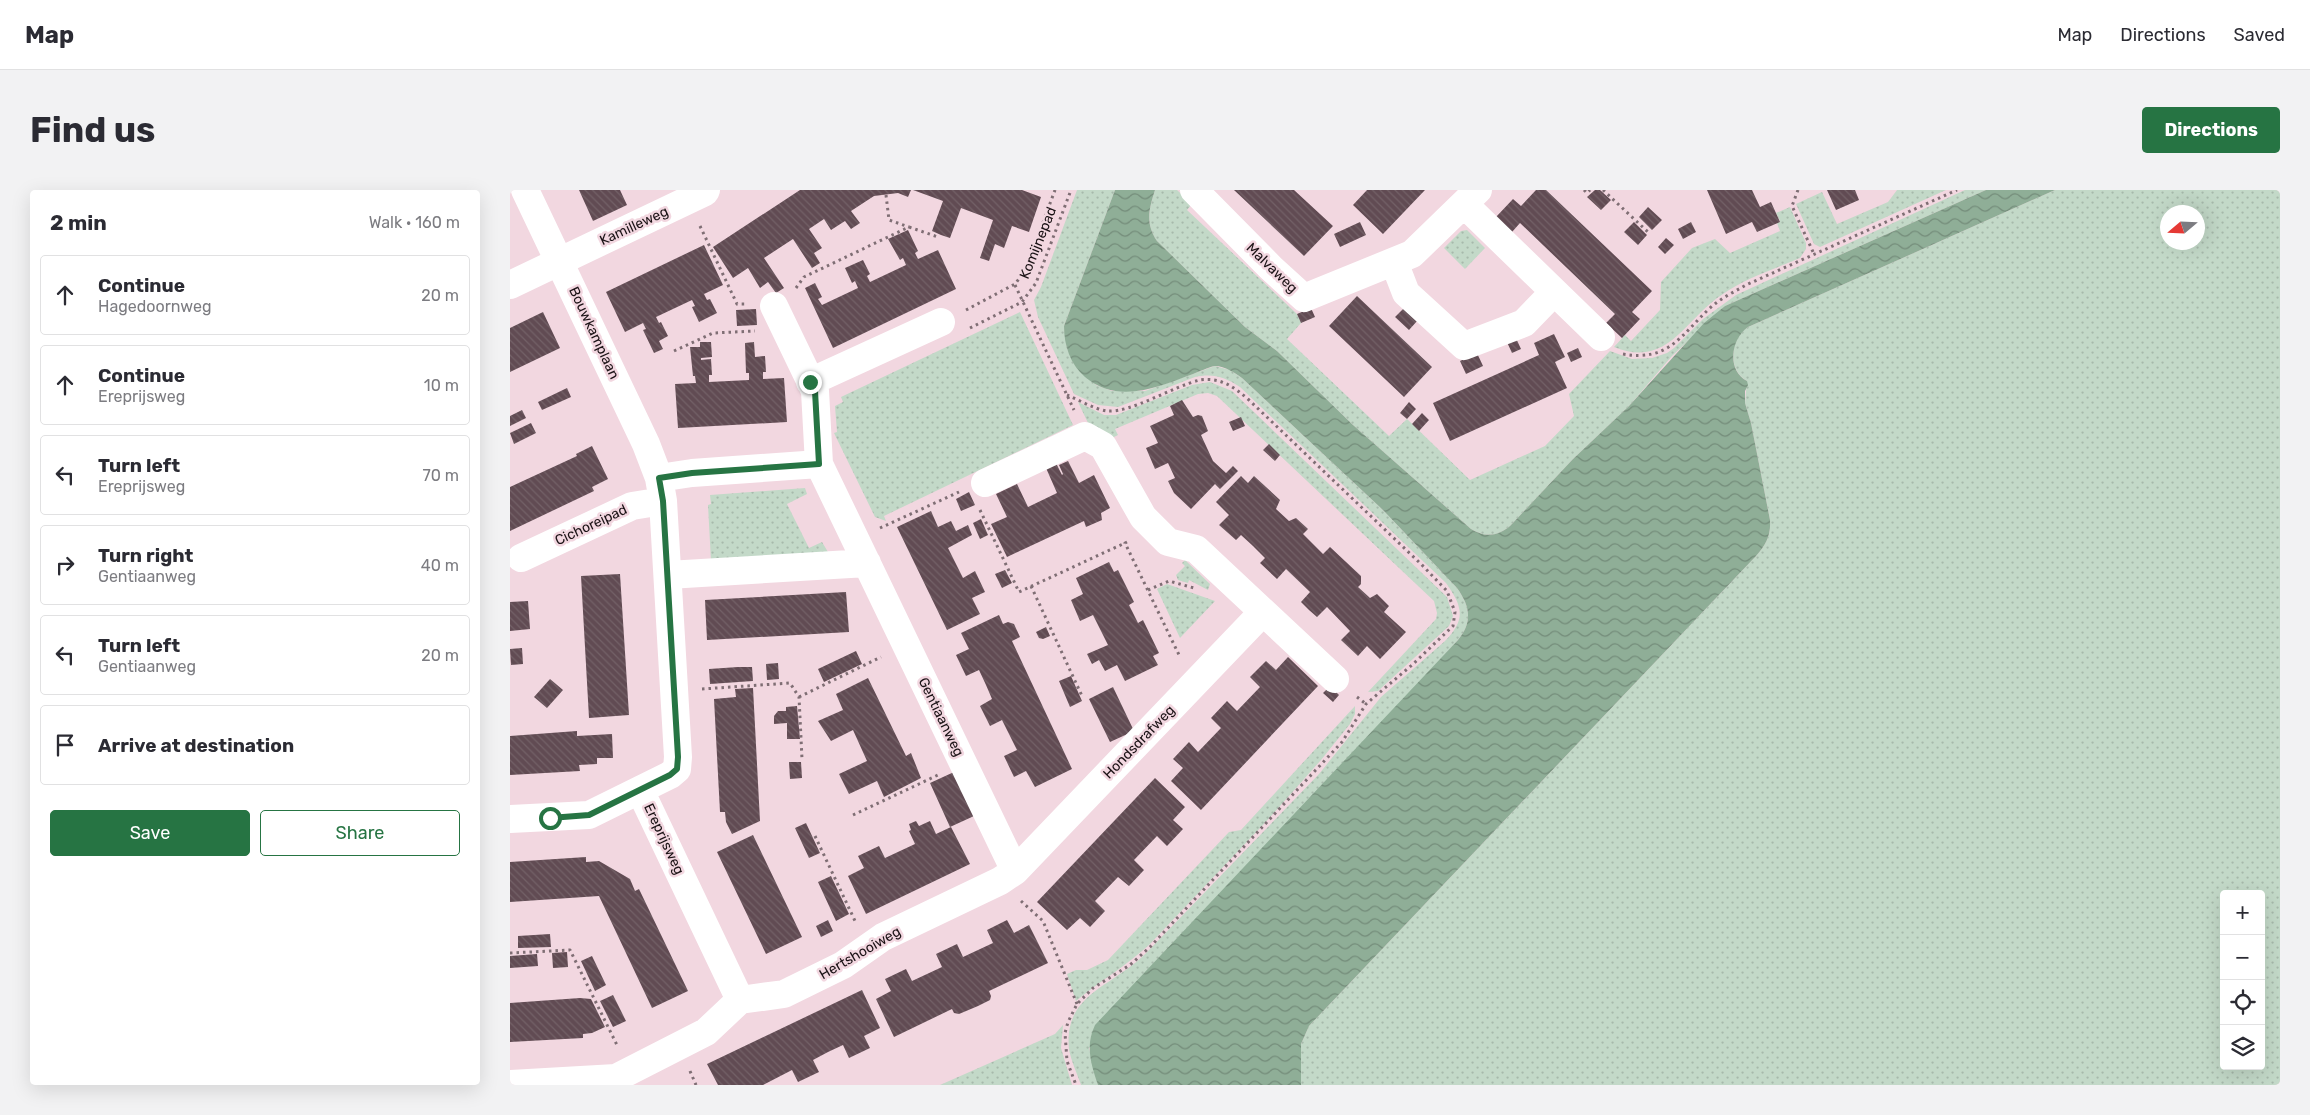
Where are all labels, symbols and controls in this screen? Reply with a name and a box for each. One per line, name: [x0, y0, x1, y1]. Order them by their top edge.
text: Map: [25, 21, 74, 49]
text: Map: [2057, 24, 2092, 46]
text: Directions: [2120, 24, 2206, 46]
text: Saved: [2234, 24, 2285, 46]
button: Directions: [2142, 107, 2280, 153]
text: Find us: [30, 109, 155, 151]
street label: Kamilleweg: [597, 203, 671, 249]
street label: Komijnepad: [1016, 205, 1060, 281]
north arrow: [2160, 205, 2205, 250]
text: 2 min: [50, 210, 107, 235]
text: Walk · 160 m: [369, 213, 460, 232]
street label: Malvaweg: [1243, 239, 1301, 297]
text: Continue: [98, 274, 185, 297]
icon: ahead: [51, 281, 79, 309]
street label: Bouwkamplaan: [565, 284, 623, 382]
text: 20 m: [421, 286, 459, 305]
text: Hagedoornweg: [98, 297, 211, 316]
text: Continue: [98, 364, 185, 387]
icon: ahead: [51, 371, 79, 399]
route end: [799, 371, 822, 394]
text: 10 m: [424, 376, 459, 395]
text: Ereprijsweg: [98, 387, 185, 406]
text: Turn left: [98, 454, 180, 477]
icon: left: [51, 461, 79, 489]
text: 70 m: [422, 466, 459, 485]
text: Ereprijsweg: [98, 477, 185, 496]
street label: Cichoreipad: [552, 501, 630, 549]
text: Turn right: [98, 544, 193, 567]
icon: right: [51, 551, 79, 579]
text: 40 m: [421, 556, 459, 575]
text: Gentiaanweg: [98, 567, 196, 586]
text: Turn left: [98, 634, 180, 657]
icon: left: [51, 641, 79, 669]
text: 20 m: [421, 646, 459, 665]
text: Gentiaanweg: [98, 657, 196, 676]
street label: Gentiaanweg: [915, 675, 967, 759]
street label: Hondsdrafweg: [1100, 702, 1178, 782]
icon: arrive: [51, 731, 79, 759]
text: Arrive at destination: [98, 734, 294, 757]
street label: Ereprijsweg: [640, 801, 688, 877]
route start: [539, 807, 562, 830]
button: Save: [50, 810, 250, 856]
button: Share: [260, 810, 460, 856]
map controls: [2220, 890, 2265, 1070]
button: +: [2220, 890, 2265, 935]
street label: Hertshooiweg: [816, 923, 904, 983]
button: −: [2220, 935, 2265, 980]
button: locate: [2220, 980, 2265, 1025]
button: layers: [2220, 1025, 2265, 1070]

